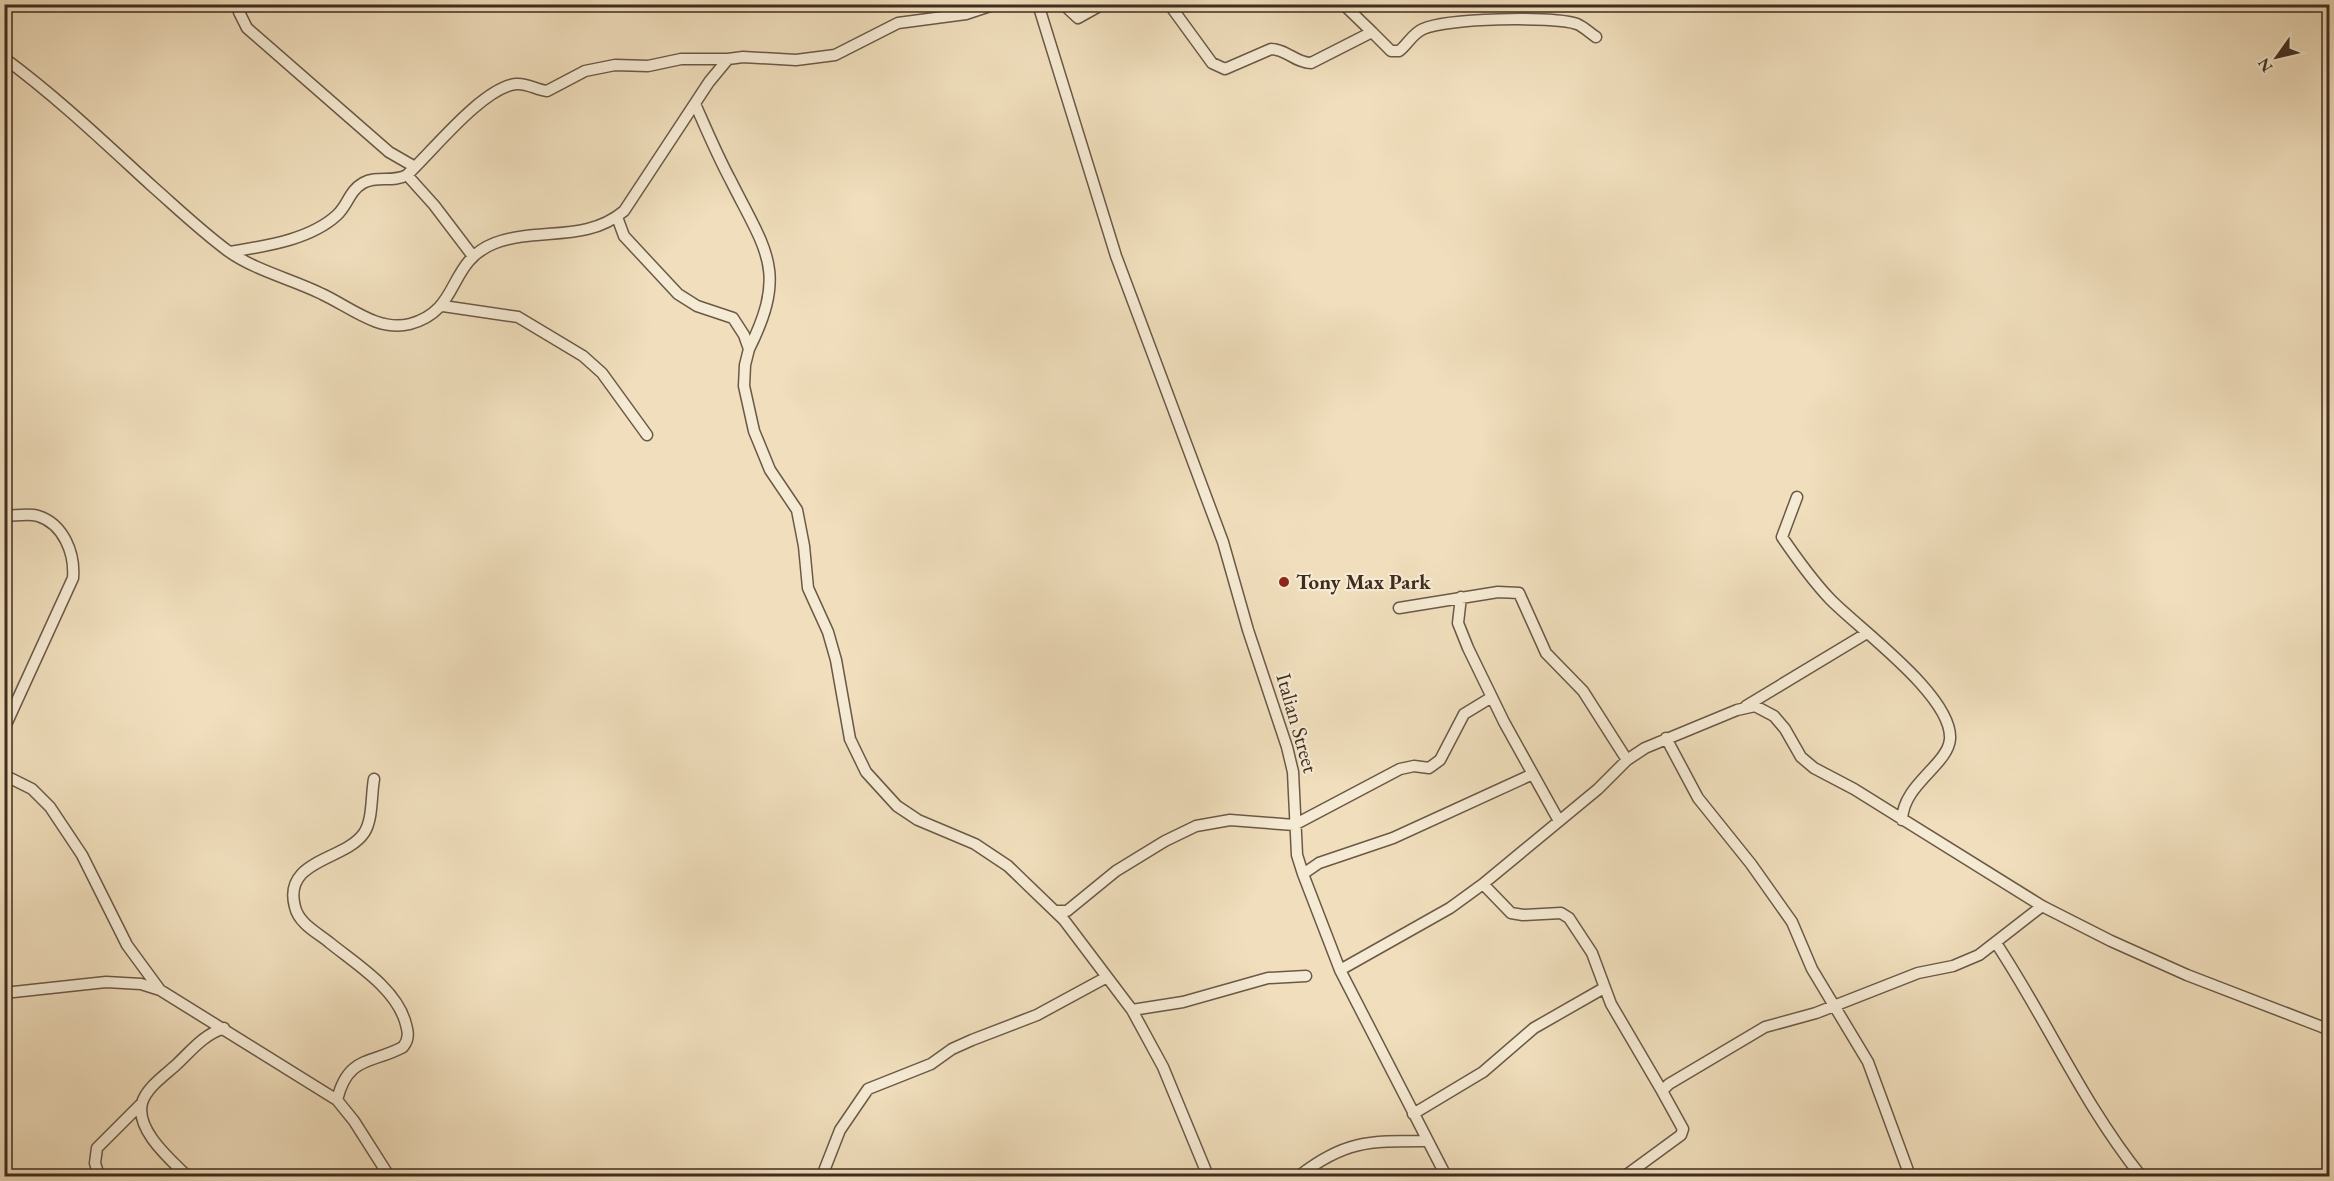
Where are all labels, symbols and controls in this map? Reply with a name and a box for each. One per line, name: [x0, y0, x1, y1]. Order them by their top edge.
north arrow: [2247, 27, 2307, 87]
text: N: [2253, 54, 2277, 76]
place label: Tony Max Park: [1296, 568, 1431, 595]
marker: Tony Max Park: [1277, 575, 1291, 589]
street label: Italian Street: [1270, 670, 1325, 776]

